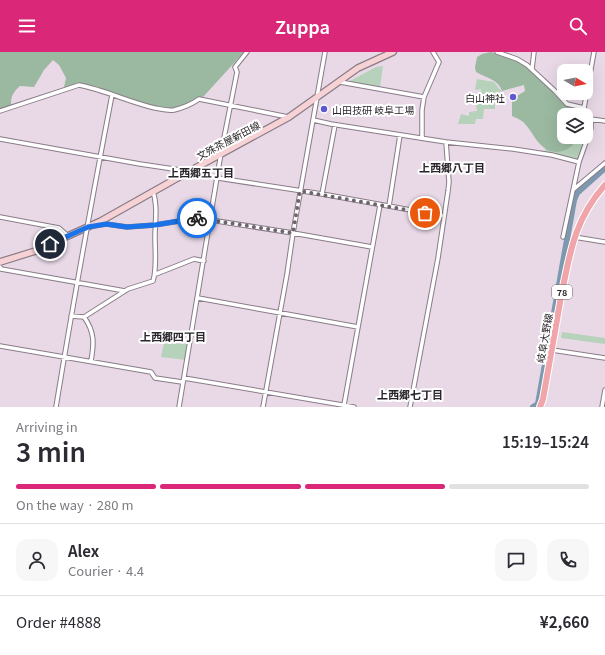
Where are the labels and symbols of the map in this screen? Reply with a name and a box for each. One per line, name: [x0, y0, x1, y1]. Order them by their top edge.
north arrow: [557, 64, 593, 100]
place label: 白山神社: [465, 90, 505, 105]
marker: 白山神社: [508, 92, 518, 102]
place label: 山田技研 岐阜工場: [332, 102, 414, 117]
marker: 山田技研 岐阜工場: [319, 104, 329, 114]
street label: 文殊茶屋新田線: [194, 117, 262, 163]
district label: 上西郷八丁目: [419, 159, 485, 175]
district label: 上西郷五丁目: [168, 164, 234, 180]
pin: [408, 196, 442, 230]
courier: [177, 198, 217, 238]
pin: [33, 227, 67, 261]
road number: 78: [552, 285, 572, 299]
street label: 岐阜大野線: [532, 312, 556, 364]
district label: 上西郷四丁目: [140, 328, 206, 344]
district label: 上西郷七丁目: [377, 386, 443, 402]

